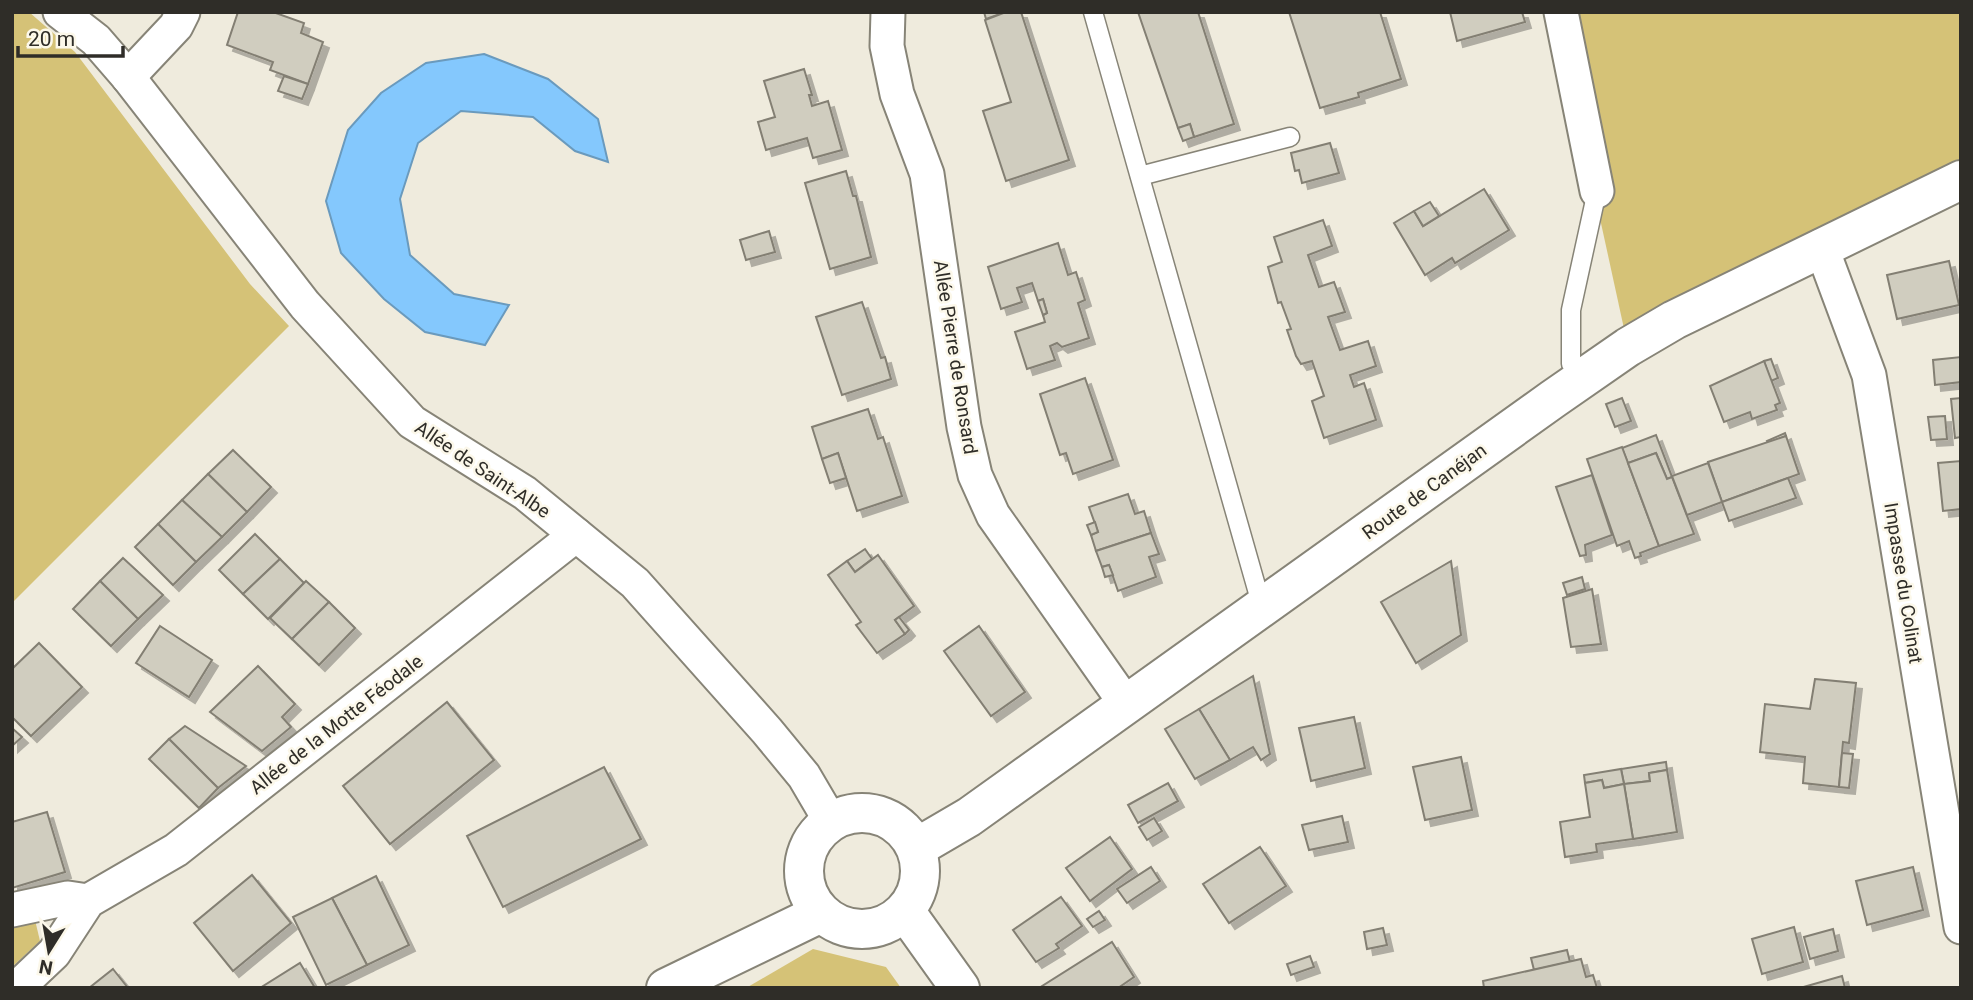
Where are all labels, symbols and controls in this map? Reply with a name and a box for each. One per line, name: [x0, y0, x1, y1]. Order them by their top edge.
scale bar: [18, 14, 122, 58]
text: 20 m: [28, 27, 75, 51]
street label: Allée Pierre de Ronsard: [929, 258, 982, 456]
street label: Allée de Saint-Albe: [411, 416, 555, 523]
street label: Route de Canéjan: [1358, 439, 1491, 544]
street label: Impasse du Colinat: [1879, 501, 1928, 665]
street label: Allée de la Motte Féodale: [245, 650, 427, 799]
north arrow: [14, 916, 84, 986]
text: N: [37, 955, 55, 980]

